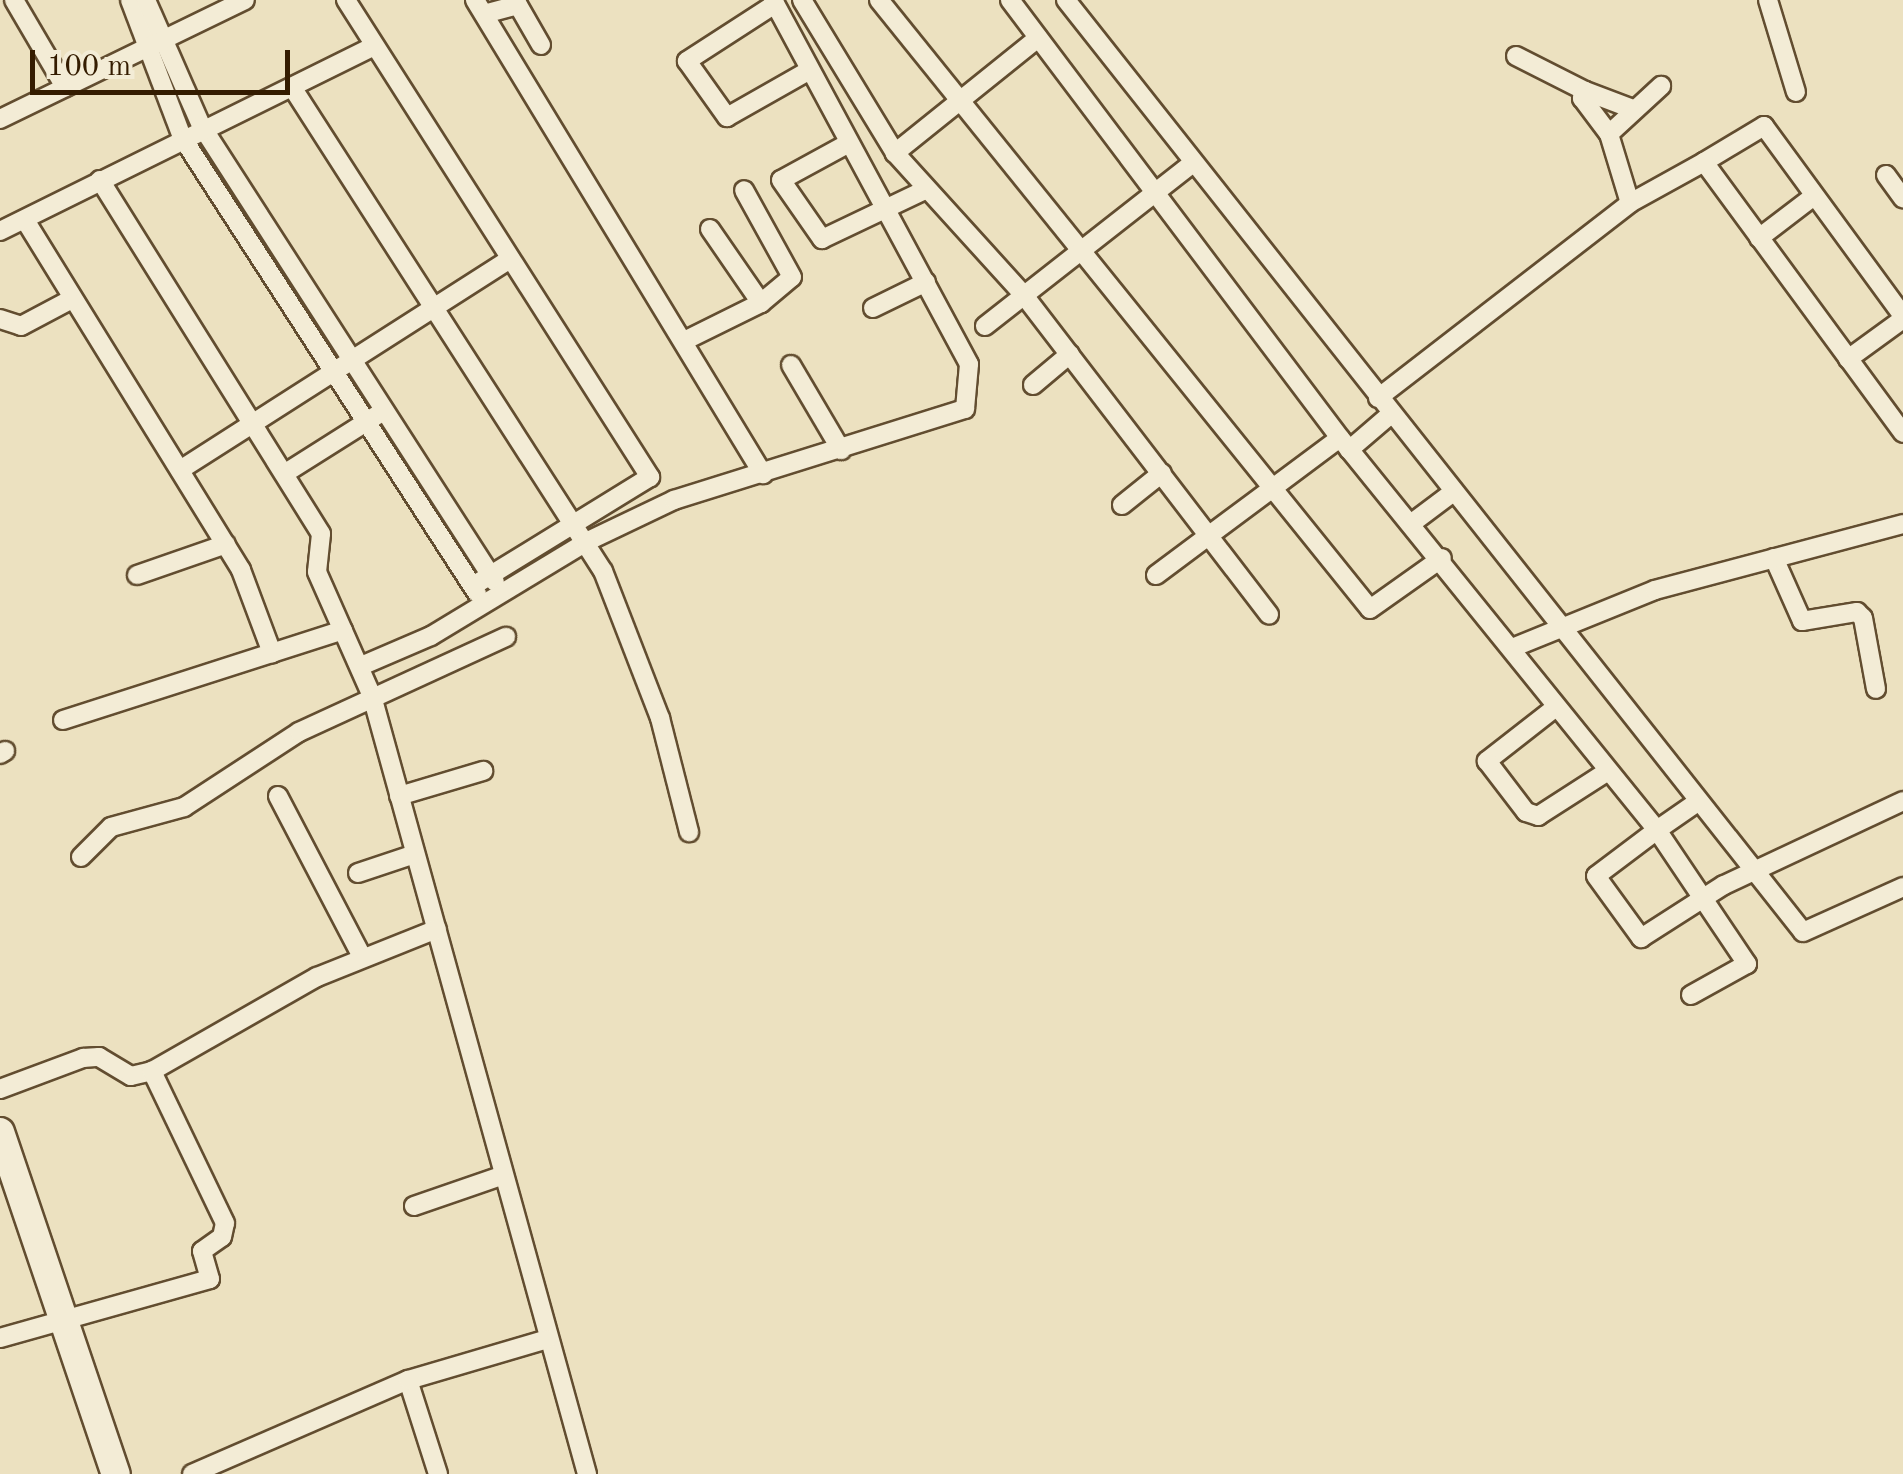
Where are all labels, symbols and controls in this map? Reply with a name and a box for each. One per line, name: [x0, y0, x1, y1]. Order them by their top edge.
scale bar: [35, 30, 295, 92]
text: 100 m: [47, 52, 131, 82]

